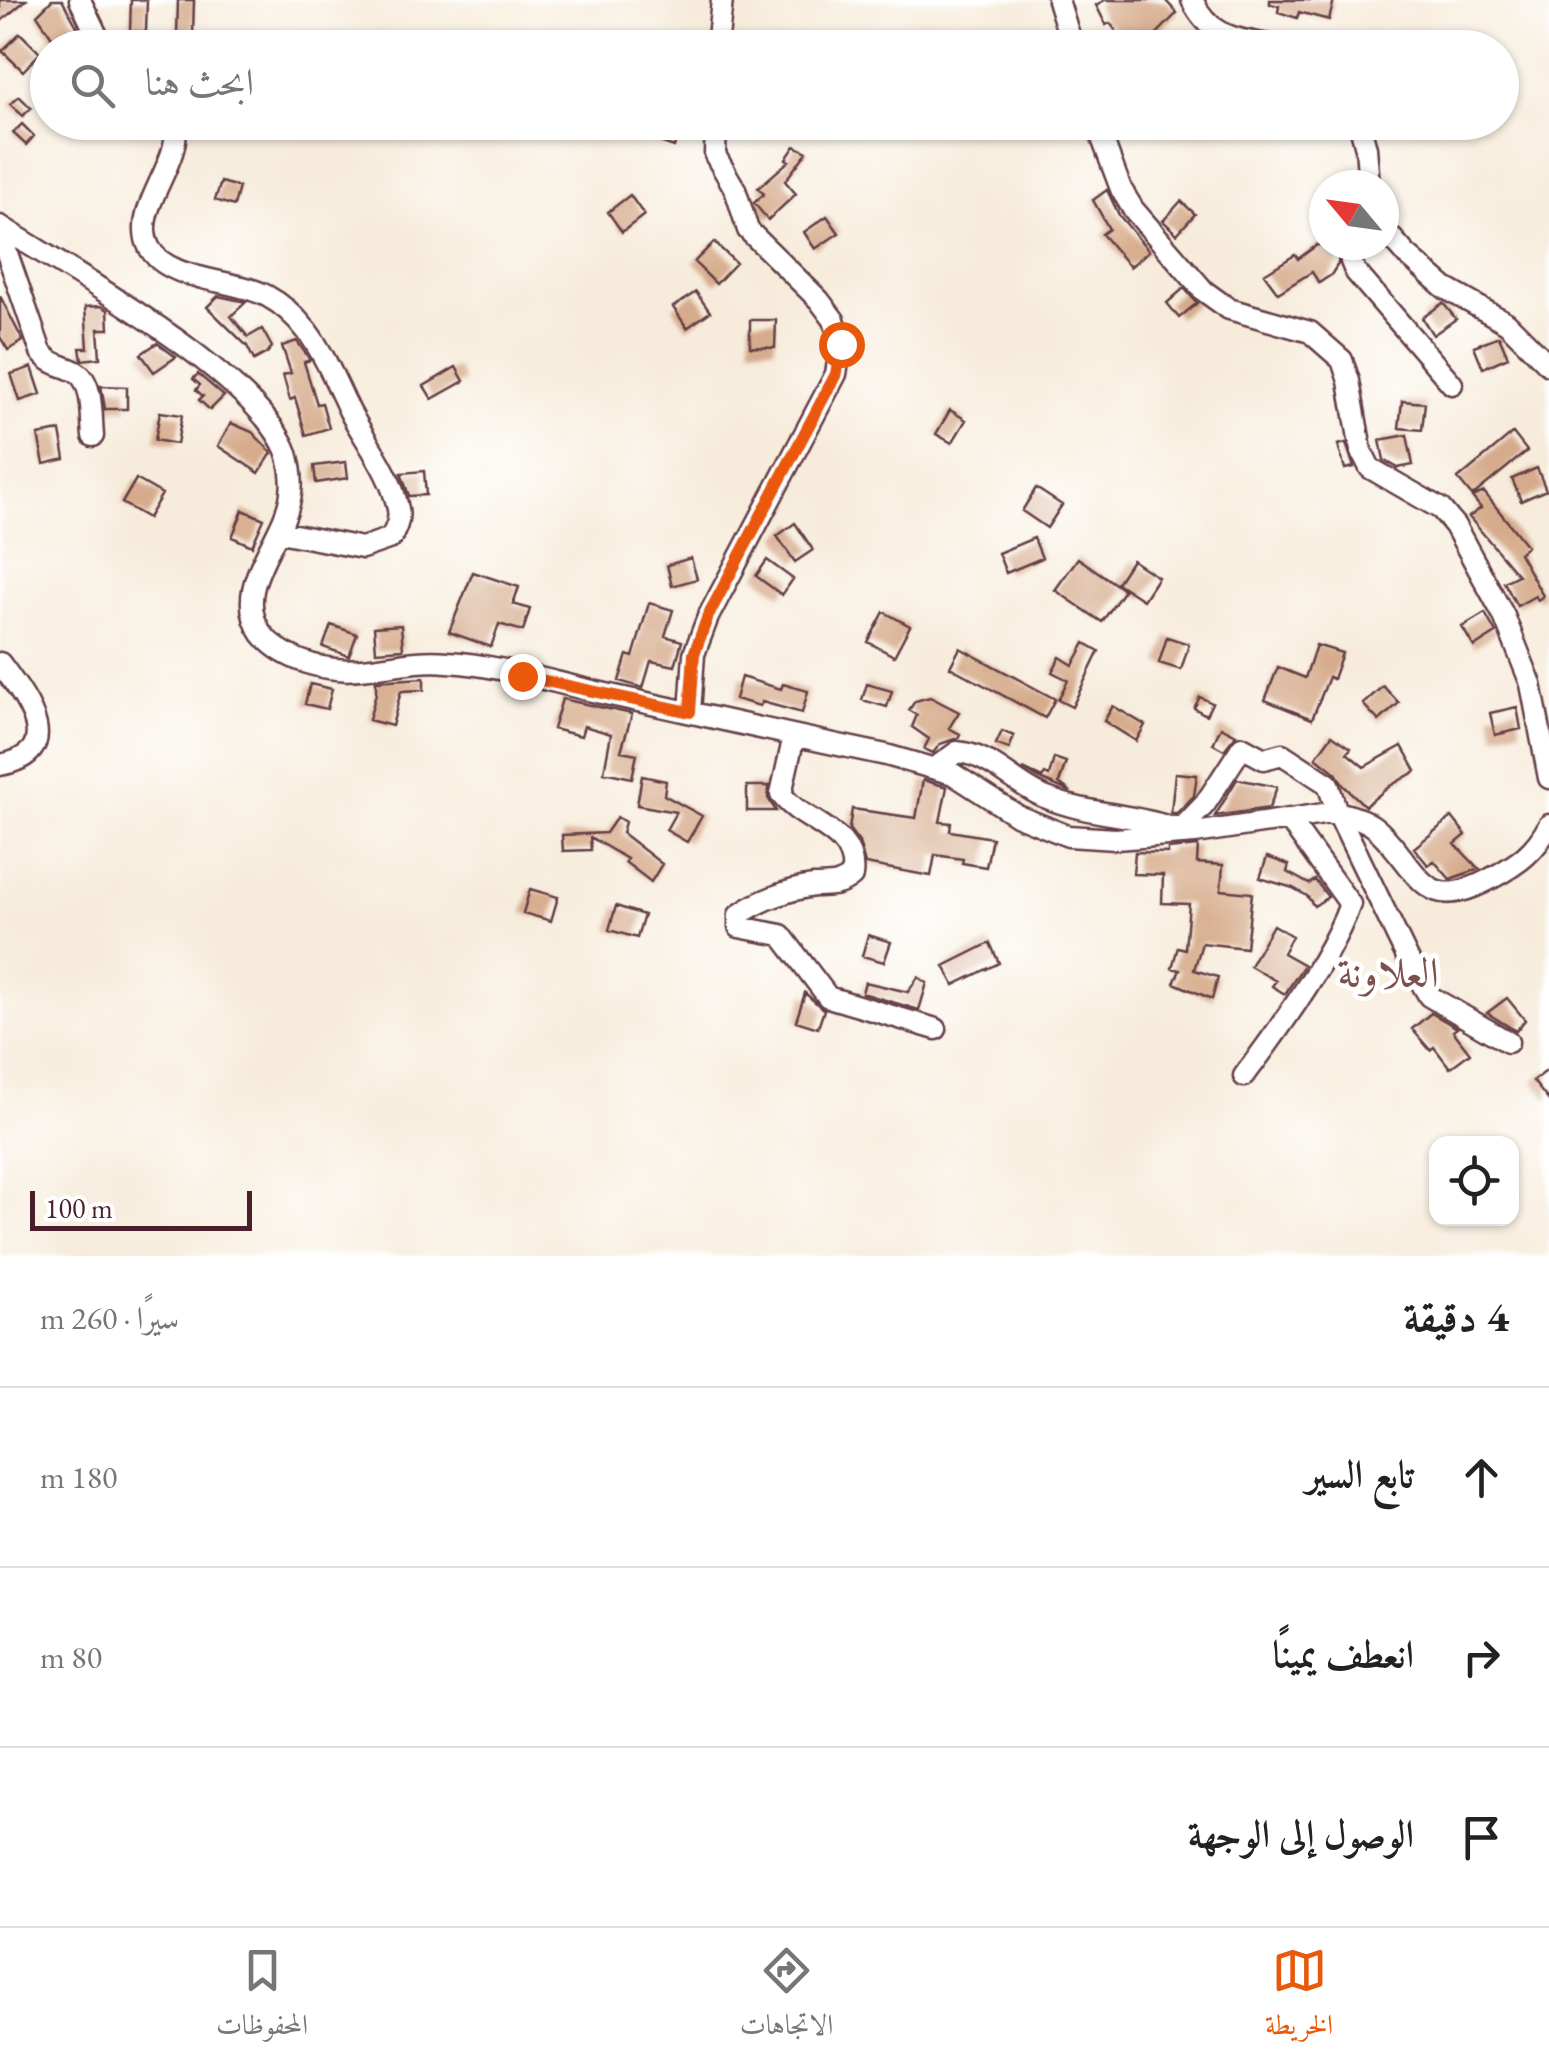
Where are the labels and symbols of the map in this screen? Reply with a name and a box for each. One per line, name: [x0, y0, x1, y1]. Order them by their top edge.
north arrow: [1309, 170, 1399, 260]
route start: [819, 322, 865, 368]
route end: [500, 654, 546, 700]
district label: العلاونة: [1337, 945, 1439, 1000]
scale bar: [30, 1186, 252, 1230]

